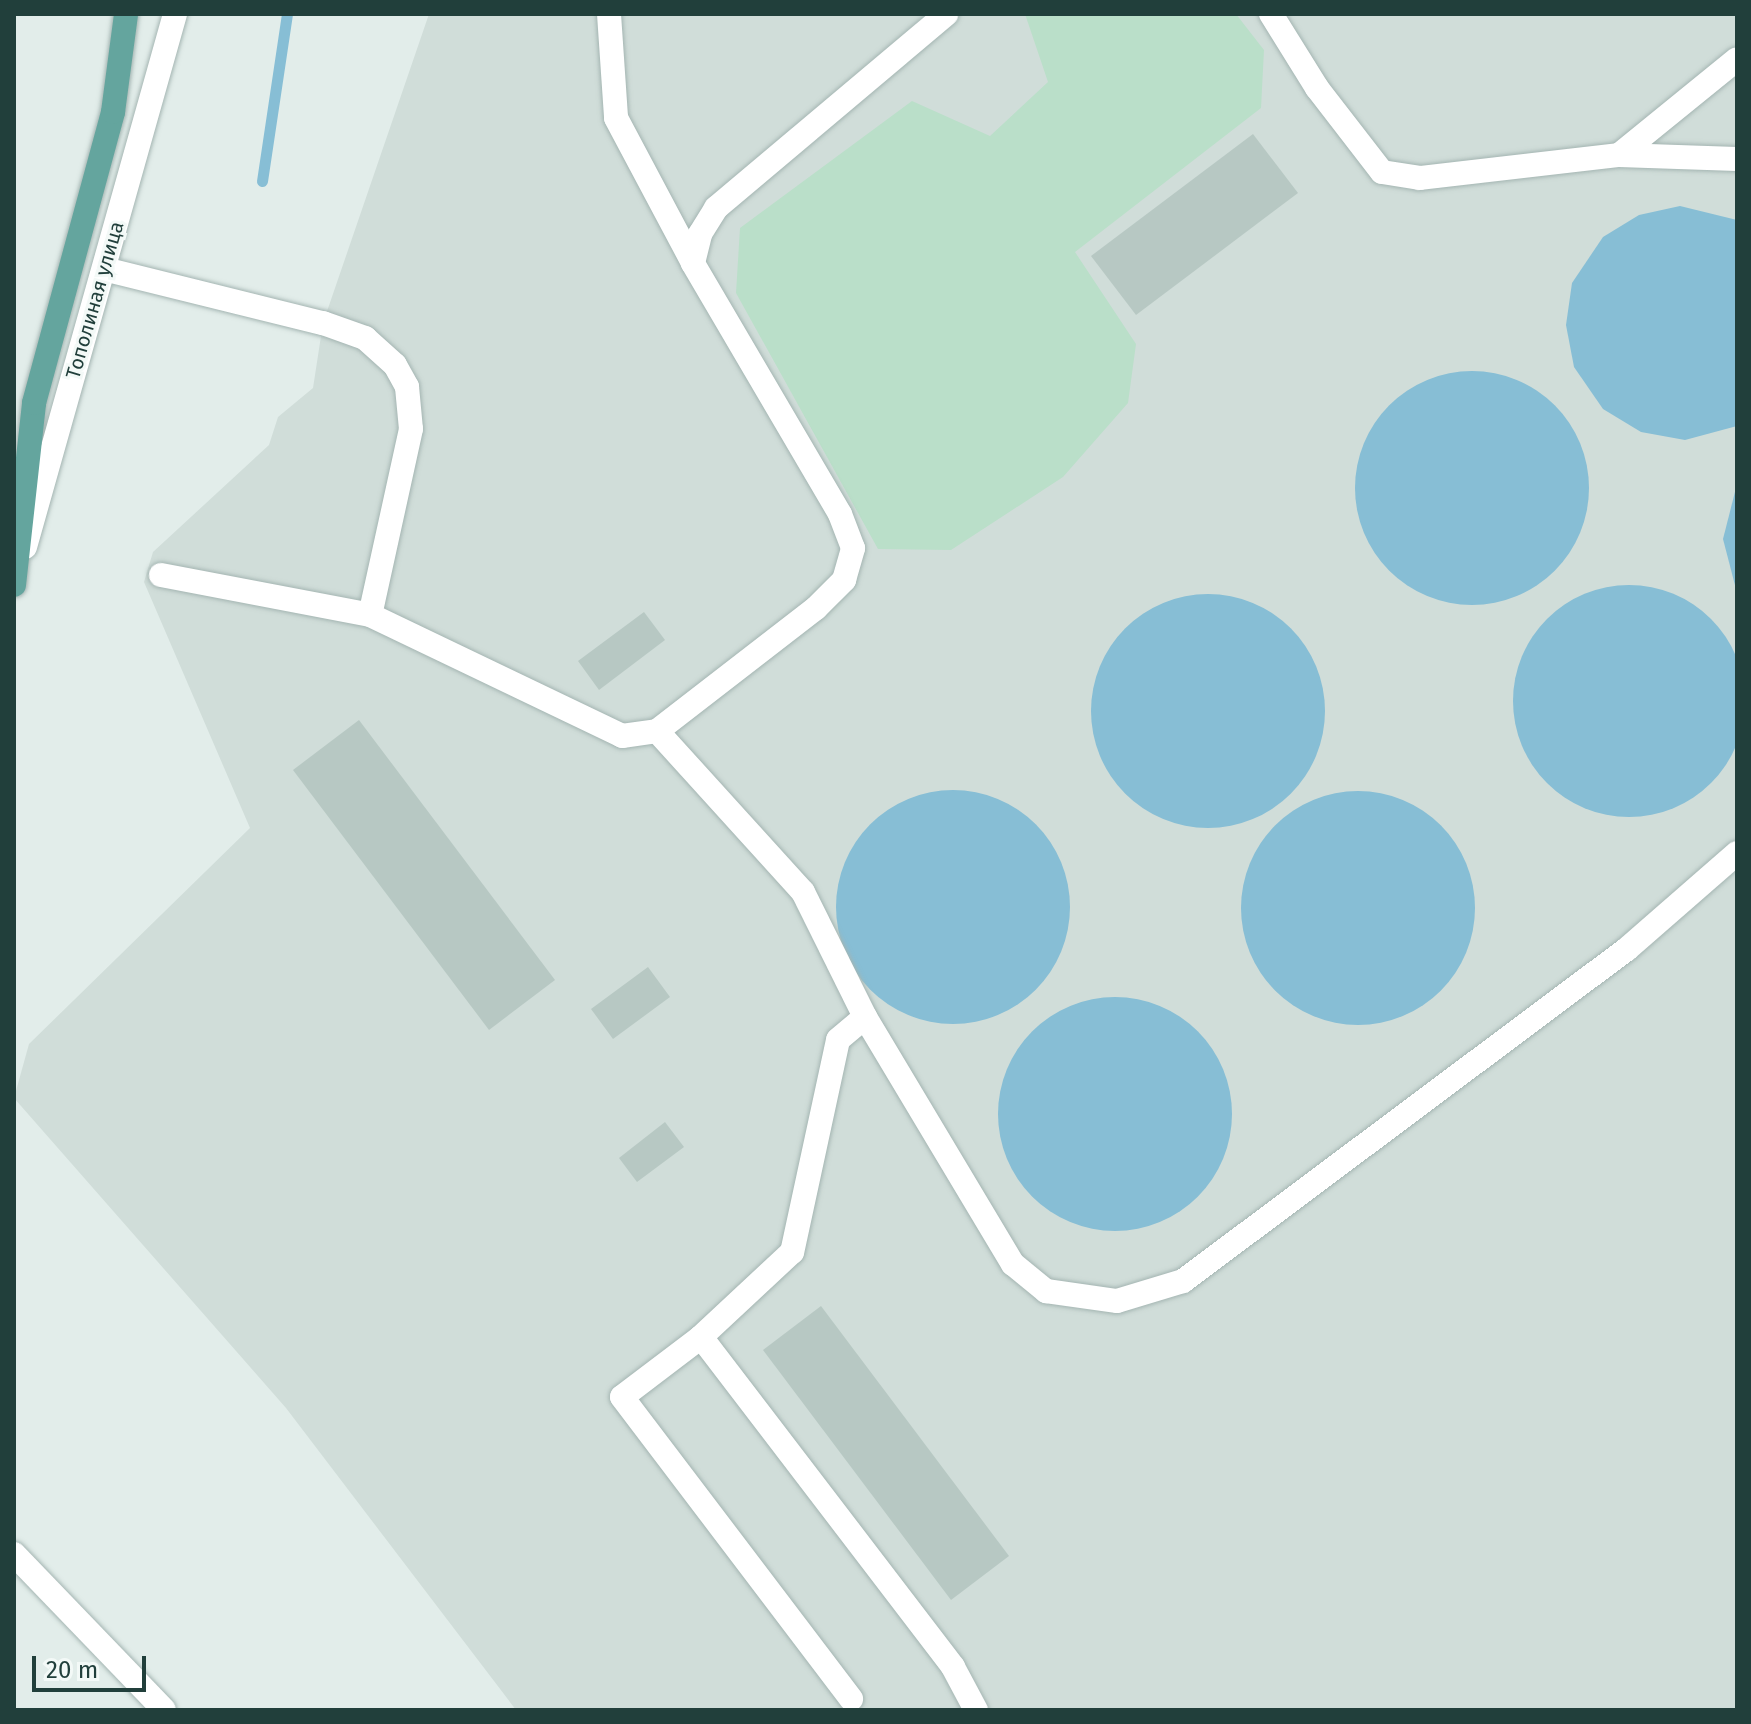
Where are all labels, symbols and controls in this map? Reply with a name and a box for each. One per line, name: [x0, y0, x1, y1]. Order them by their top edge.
street label: Тополиная улица: [61, 219, 129, 381]
scale bar: [36, 1640, 150, 1690]
text: 20 m: [46, 1656, 98, 1684]

